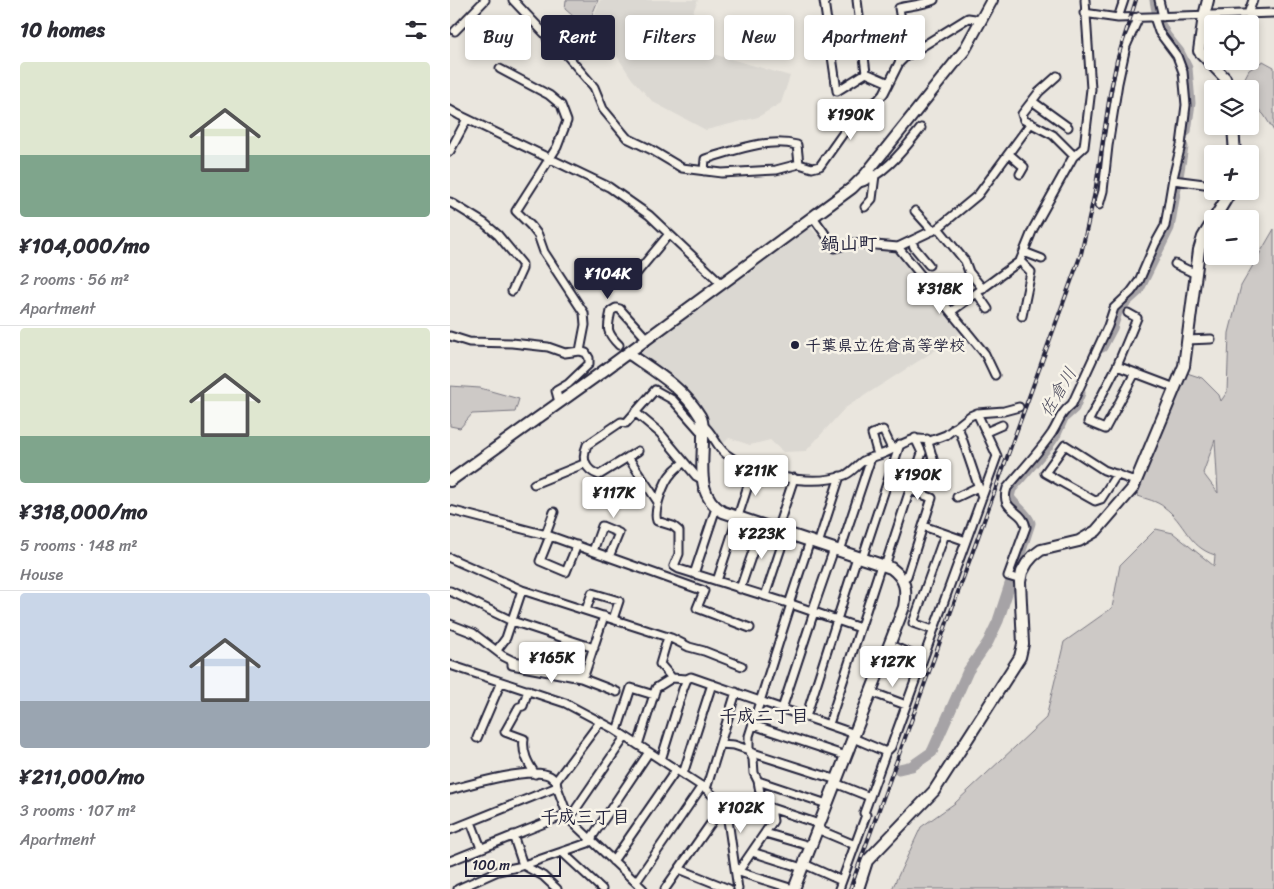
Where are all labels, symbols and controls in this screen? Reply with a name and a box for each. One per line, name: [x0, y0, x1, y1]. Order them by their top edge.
text: 10 homes: [20, 11, 105, 49]
chip: Buy: [465, 15, 531, 60]
chip: Rent: [541, 15, 615, 60]
chip: Filters: [625, 15, 714, 60]
chip: New: [724, 15, 794, 60]
chip: Apartment: [804, 15, 925, 60]
map controls: [1204, 15, 1259, 265]
button: locate: [1204, 15, 1259, 70]
icon: filters: [402, 16, 430, 44]
button: layers: [1204, 80, 1259, 135]
icon: home: [180, 95, 270, 185]
pin: ¥190K: [816, 98, 886, 141]
text: ¥190K: [828, 100, 874, 129]
button: +: [1204, 145, 1259, 200]
button: −: [1204, 210, 1259, 265]
text: ¥104,000/mo: [20, 227, 150, 265]
district label: 鍋山町: [820, 227, 878, 260]
pin: ¥104K: [573, 258, 643, 300]
text: ¥104K: [585, 259, 631, 288]
text: 2 rooms · 56 m²: [20, 265, 129, 294]
pin: ¥318K: [905, 272, 975, 315]
text: ¥318K: [918, 274, 962, 303]
text: Apartment: [20, 294, 96, 323]
place label: 千葉県立佐倉高等学校: [805, 331, 965, 360]
marker: 千葉県立佐倉高等学校: [789, 339, 801, 351]
icon: home: [180, 360, 270, 450]
water label: 佐倉川: [1030, 361, 1086, 423]
pin: ¥211K: [721, 454, 791, 497]
text: ¥211K: [735, 456, 777, 485]
pin: ¥190K: [883, 458, 953, 501]
text: ¥190K: [895, 460, 941, 489]
pin: ¥117K: [579, 476, 649, 519]
text: ¥117K: [593, 478, 635, 507]
text: ¥318,000/mo: [20, 493, 148, 531]
pin: ¥223K: [727, 518, 797, 560]
text: ¥223K: [739, 519, 785, 548]
text: 5 rooms · 148 m²: [20, 531, 137, 560]
text: House: [20, 560, 63, 589]
icon: home: [180, 625, 270, 715]
pin: ¥165K: [517, 642, 587, 684]
text: ¥165K: [530, 643, 574, 672]
pin: ¥127K: [858, 646, 928, 688]
text: ¥127K: [871, 647, 915, 676]
district label: 千成二丁目: [719, 700, 809, 732]
text: ¥211,000/mo: [20, 758, 144, 796]
pin: ¥102K: [706, 792, 776, 834]
text: ¥102K: [719, 793, 763, 822]
text: 3 rooms · 107 m²: [20, 796, 136, 825]
district label: 千成三丁目: [540, 801, 630, 833]
text: Apartment: [20, 825, 96, 854]
text: 100 m: [472, 853, 510, 878]
scale bar: [465, 854, 561, 877]

